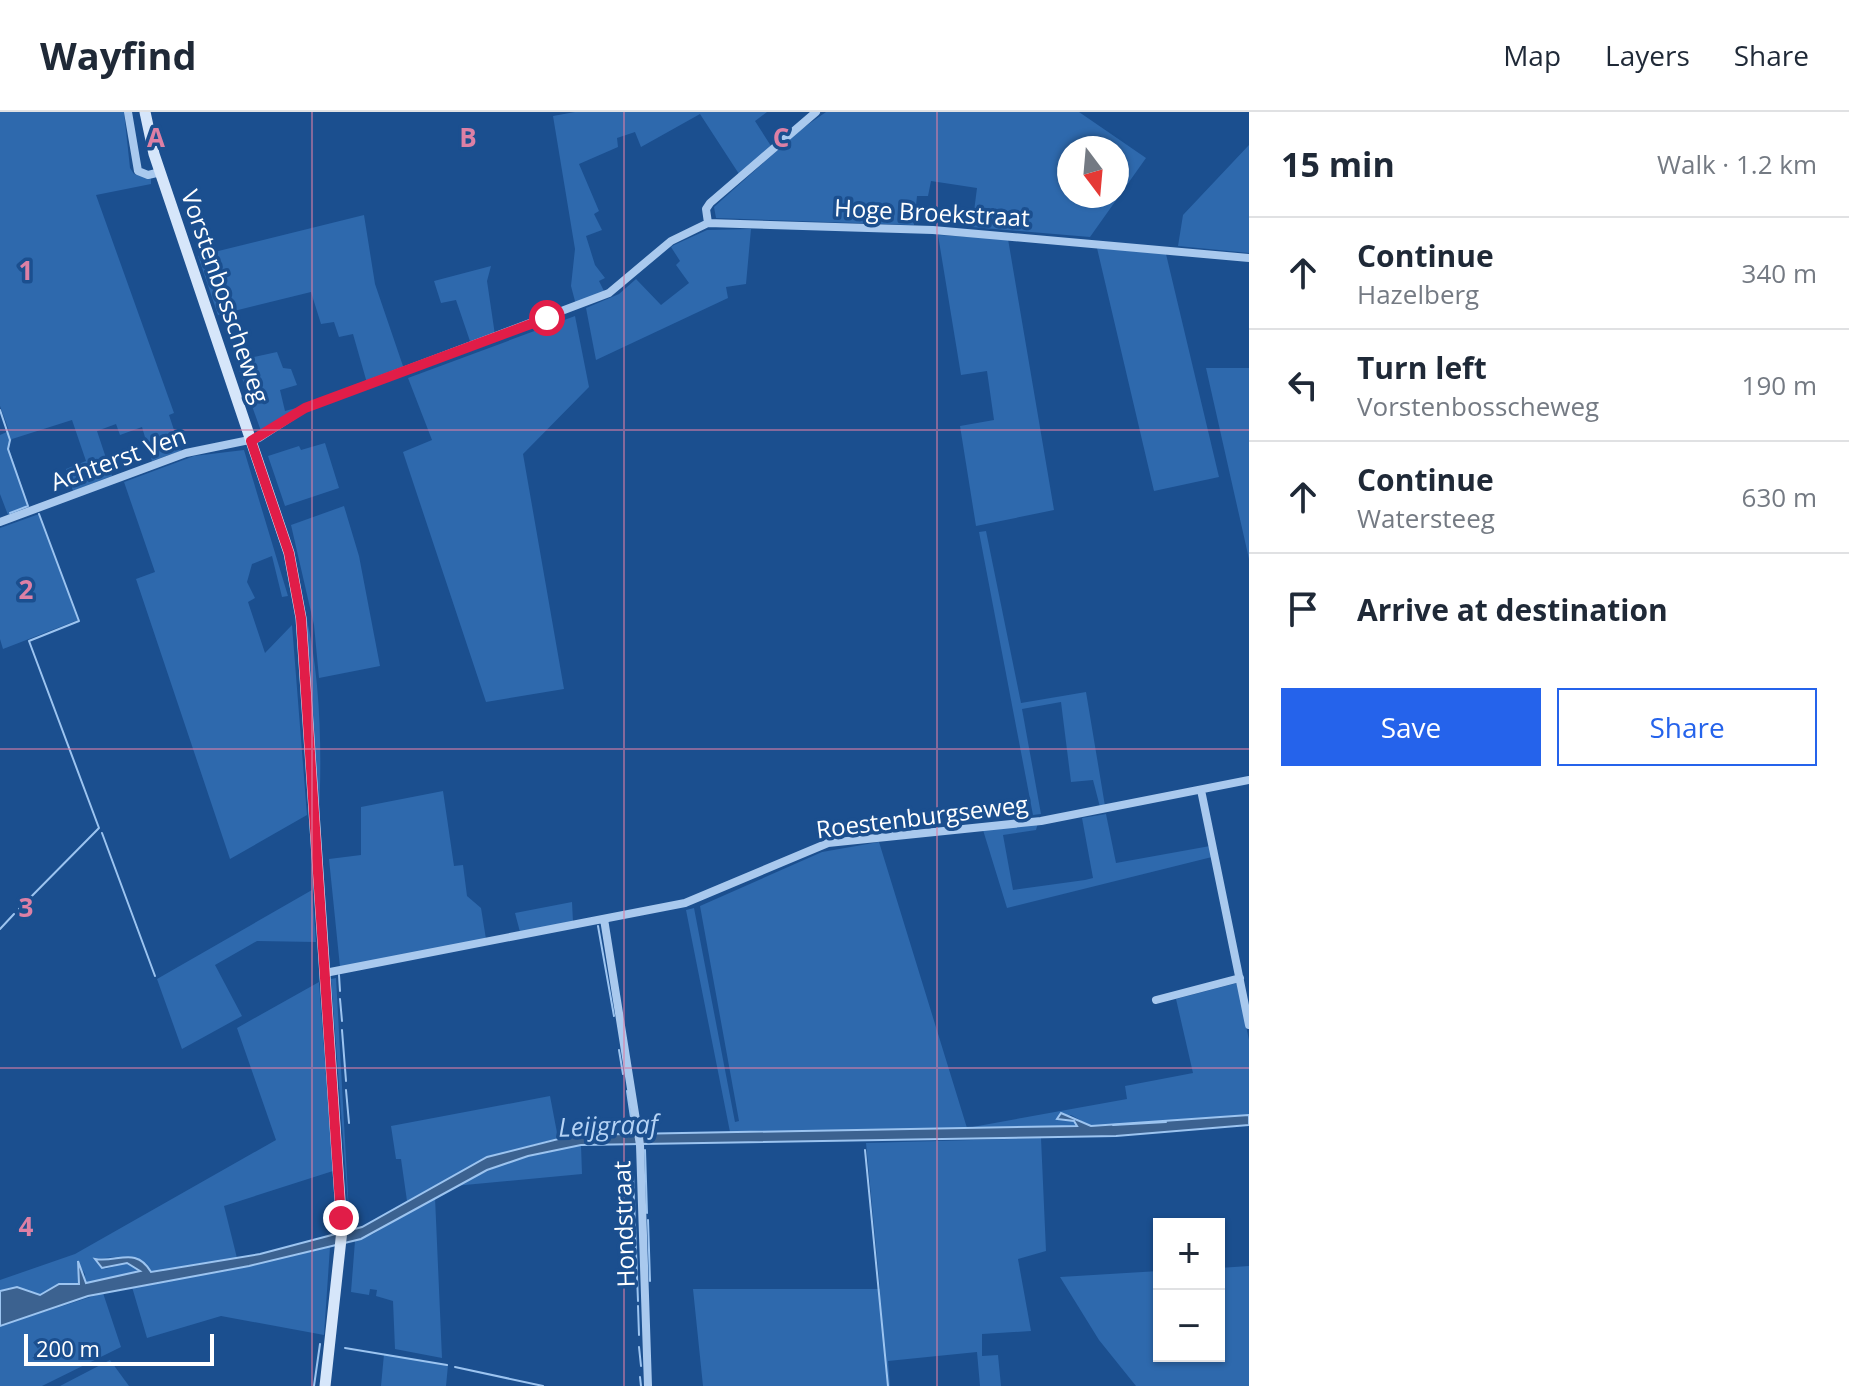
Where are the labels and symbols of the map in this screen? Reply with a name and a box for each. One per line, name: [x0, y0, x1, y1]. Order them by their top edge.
text: A: [147, 119, 165, 155]
text: B: [459, 119, 477, 155]
text: C: [773, 119, 789, 155]
north arrow: [1057, 136, 1129, 208]
street label: Vorstenbosscheweg: [174, 185, 278, 407]
street label: Hoge Broekstraat: [833, 190, 1031, 234]
text: 1: [19, 252, 33, 288]
route start: [529, 300, 565, 336]
street label: Achterst Ven: [46, 418, 190, 498]
text: 2: [19, 571, 34, 607]
street label: Roestenburgseweg: [814, 787, 1030, 845]
text: 3: [19, 889, 33, 925]
water label: Leijgraaf: [557, 1105, 662, 1145]
street label: Hondstraat: [604, 1160, 642, 1288]
route end: [323, 1200, 359, 1236]
text: 4: [19, 1208, 34, 1244]
scale bar: [24, 1330, 214, 1366]

